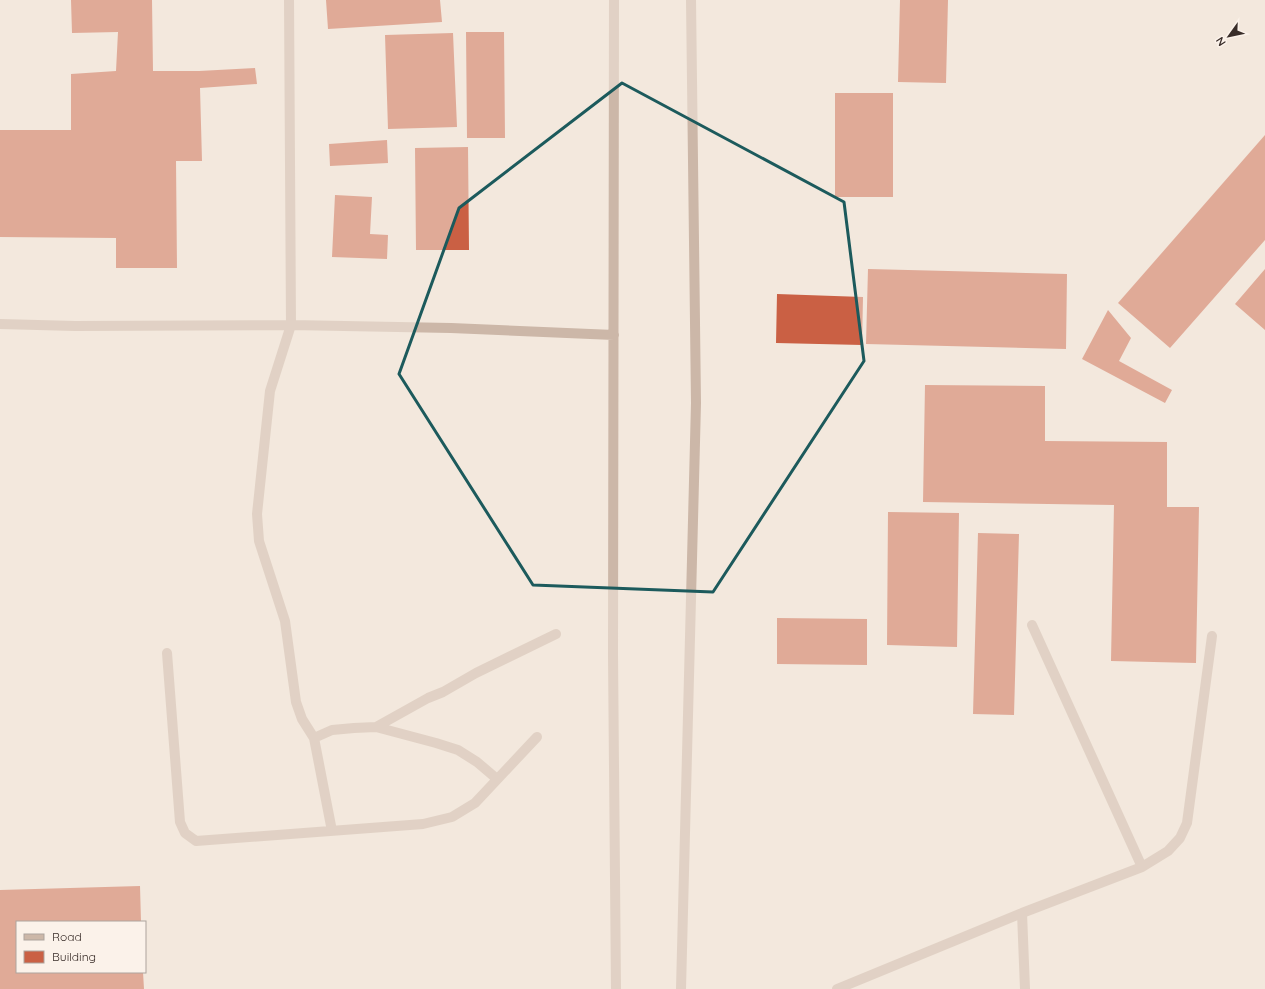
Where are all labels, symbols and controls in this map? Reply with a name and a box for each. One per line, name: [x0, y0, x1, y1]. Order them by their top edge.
north arrow: [1209, 16, 1249, 56]
text: N: [1213, 34, 1229, 49]
legend: [16, 921, 146, 973]
text: Road: [52, 929, 82, 944]
text: Building: [52, 949, 96, 964]

